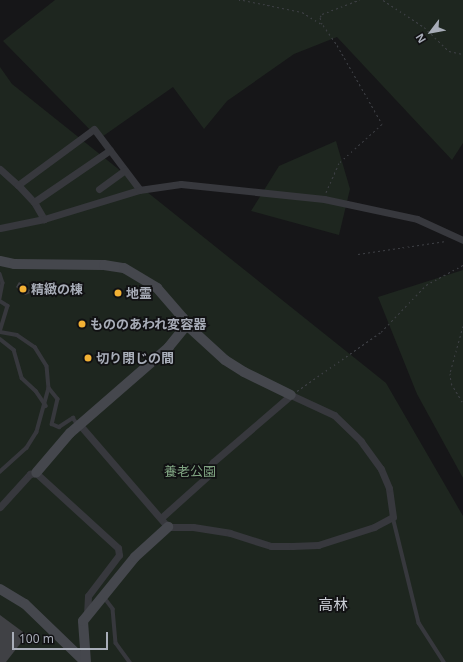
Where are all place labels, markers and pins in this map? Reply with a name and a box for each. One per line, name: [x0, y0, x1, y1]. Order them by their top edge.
place label: 精緻の棟: [31, 281, 83, 297]
marker: 精緻の棟: [18, 284, 28, 294]
place label: 地霊: [126, 285, 152, 301]
marker: 地霊: [113, 288, 123, 298]
place label: もののあわれ変容器: [90, 316, 207, 332]
marker: もののあわれ変容器: [77, 319, 87, 329]
place label: 切り閉じの間: [96, 350, 174, 366]
marker: 切り閉じの間: [83, 353, 93, 363]

